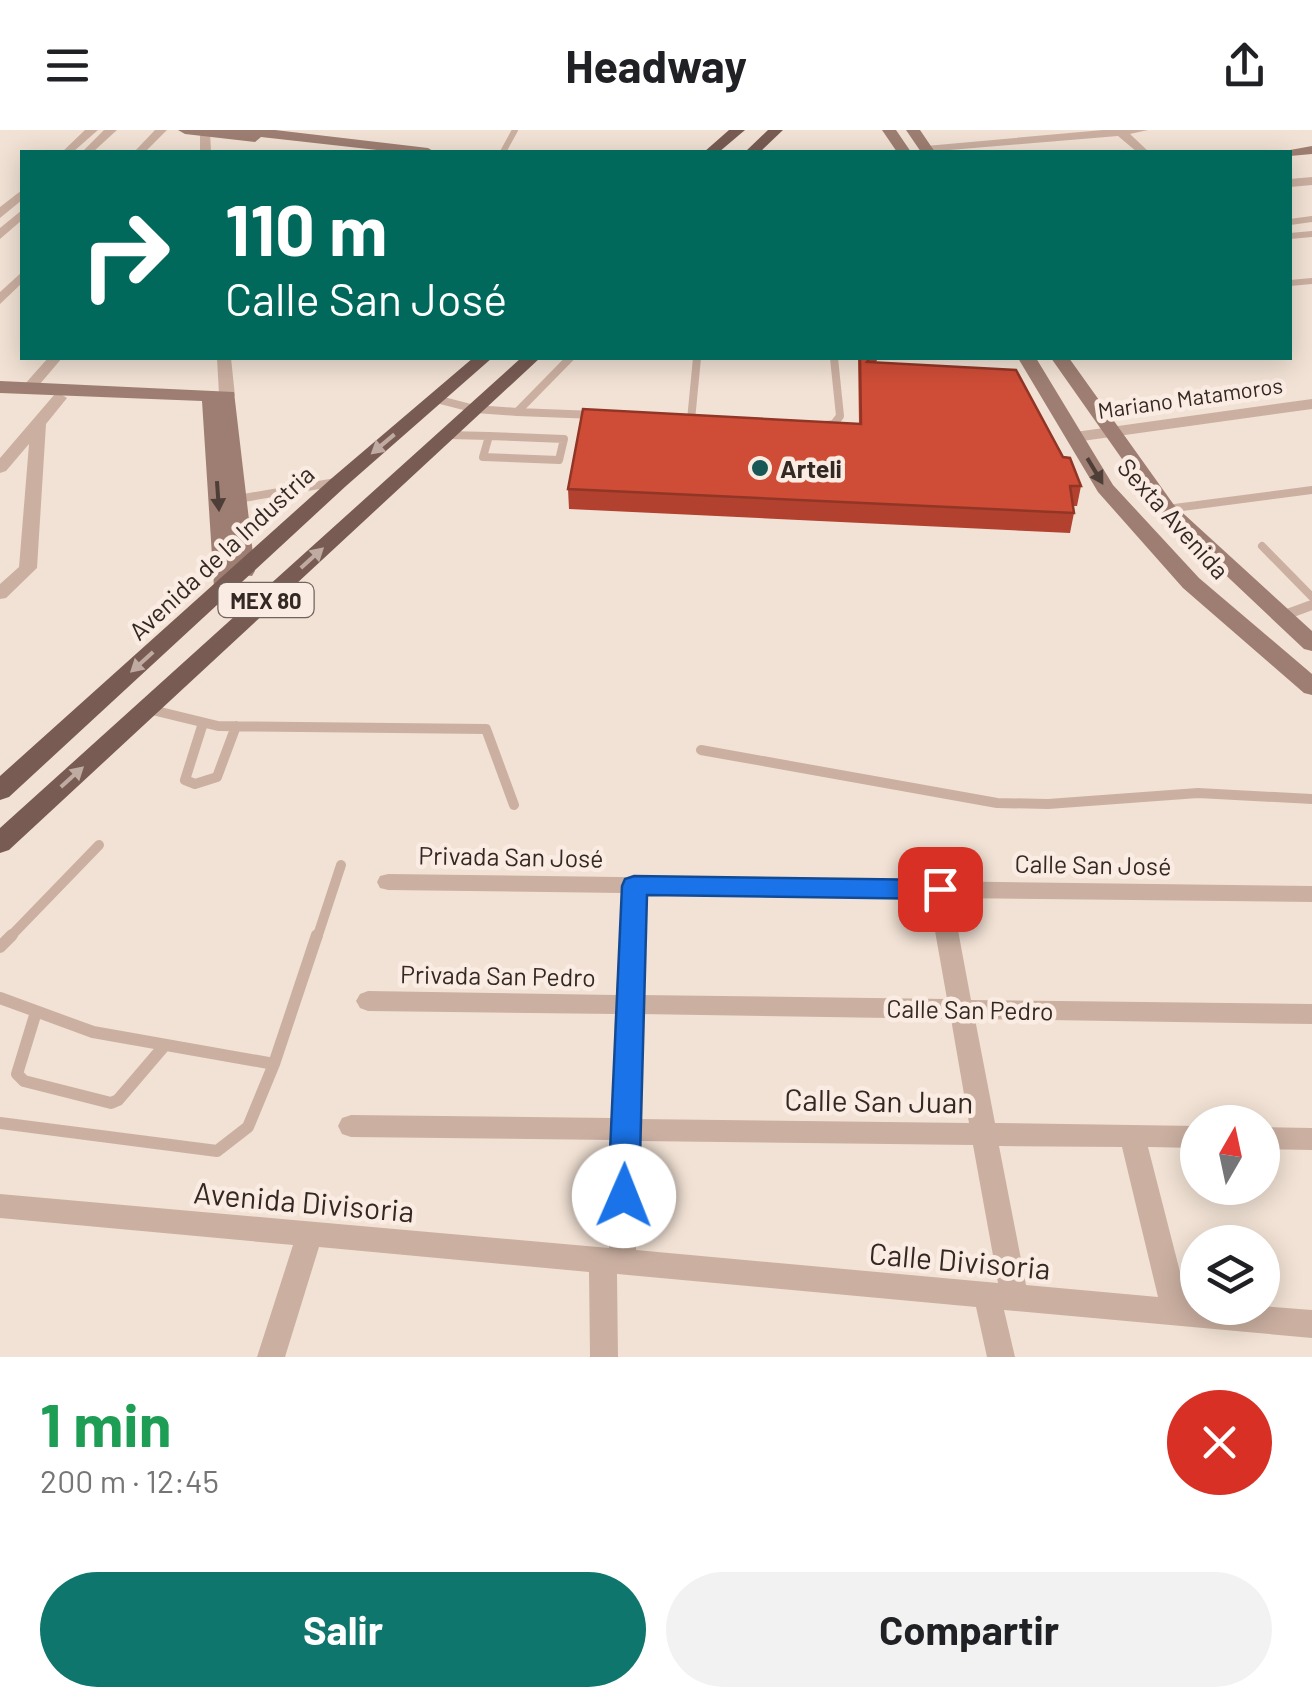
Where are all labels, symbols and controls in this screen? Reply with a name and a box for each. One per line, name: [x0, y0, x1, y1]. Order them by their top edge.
icon: menu: [40, 38, 95, 93]
text: Headway: [565, 38, 747, 92]
icon: share: [1217, 38, 1272, 93]
text: 110 m: [225, 186, 387, 270]
icon: right: [60, 190, 190, 320]
text: Calle San José: [225, 271, 507, 325]
street label: Mariano Matamoros: [1096, 371, 1284, 423]
one-way arrow: [371, 433, 396, 455]
street label: Sexta Avenida: [1112, 452, 1236, 584]
place label: Arteli: [780, 453, 842, 483]
marker: Arteli: [749, 457, 771, 479]
one-way arrow: [1086, 457, 1103, 485]
street label: Avenida de la Industria: [122, 458, 320, 646]
one-way arrow: [210, 480, 226, 512]
one-way arrow: [300, 547, 324, 570]
road number: MEX 80: [218, 583, 314, 617]
one-way arrow: [130, 651, 155, 673]
one-way arrow: [60, 766, 84, 789]
street label: Privada San José: [418, 839, 604, 873]
pin: [898, 847, 983, 932]
street label: Calle San José: [1014, 848, 1172, 880]
icon: arrive: [913, 862, 968, 917]
street label: Privada San Pedro: [400, 958, 596, 992]
street label: Calle San Pedro: [886, 993, 1054, 1025]
street label: Calle San Juan: [784, 1080, 974, 1120]
north arrow: [1180, 1105, 1280, 1205]
map controls: [1180, 1105, 1280, 1325]
position arrow: [572, 1144, 676, 1248]
street label: Avenida Divisoria: [192, 1173, 416, 1229]
button: layers: [1180, 1225, 1280, 1325]
street label: Calle Divisoria: [868, 1234, 1052, 1286]
text: 1 min: [40, 1387, 171, 1459]
button: close: [1167, 1390, 1272, 1495]
text: 200 m · 12:45: [40, 1461, 219, 1499]
button: Salir: [40, 1572, 646, 1687]
button: Compartir: [666, 1572, 1272, 1687]

